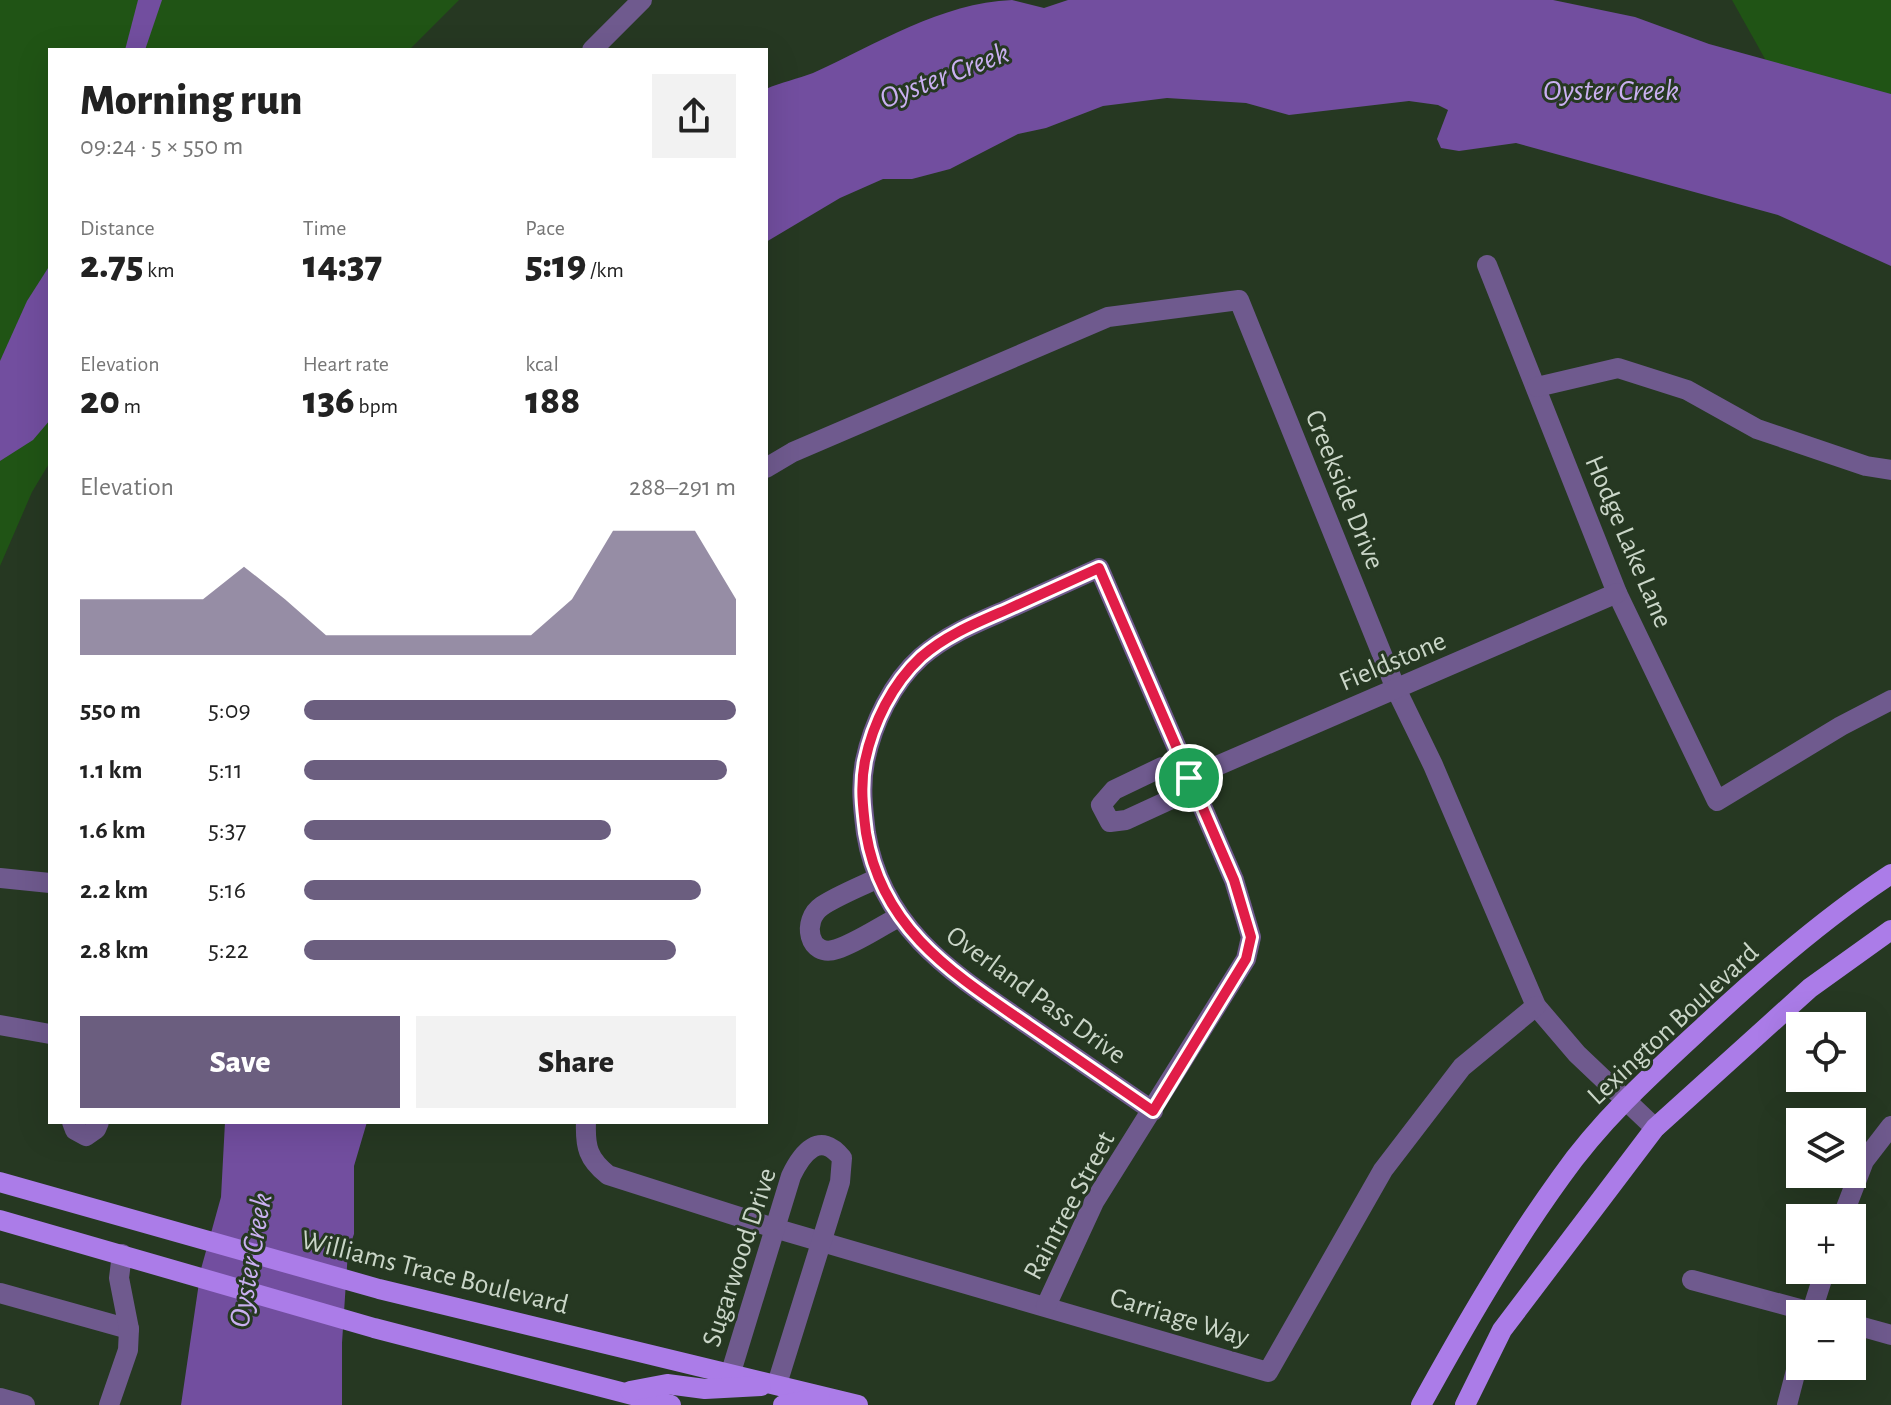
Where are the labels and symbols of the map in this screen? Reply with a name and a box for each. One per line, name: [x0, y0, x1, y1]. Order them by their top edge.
water label: Oyster Creek: [876, 38, 1013, 114]
water label: Oyster Creek: [1543, 76, 1679, 106]
street label: Creekside Drive: [1300, 406, 1389, 573]
street label: Hodge Lake Lane: [1579, 452, 1677, 632]
street label: Fieldstone: [1335, 627, 1450, 697]
pin: [1155, 744, 1223, 812]
street label: Overland Pass Drive: [941, 921, 1131, 1070]
street label: Lexington Boulevard: [1582, 938, 1764, 1111]
street label: Raintree Street: [1019, 1127, 1121, 1285]
street label: Sugarwood Drive: [698, 1165, 782, 1350]
water label: Oyster Creek: [224, 1191, 278, 1330]
street label: Williams Trace Boulevard: [298, 1226, 571, 1320]
street label: Carriage Way: [1106, 1283, 1252, 1352]

